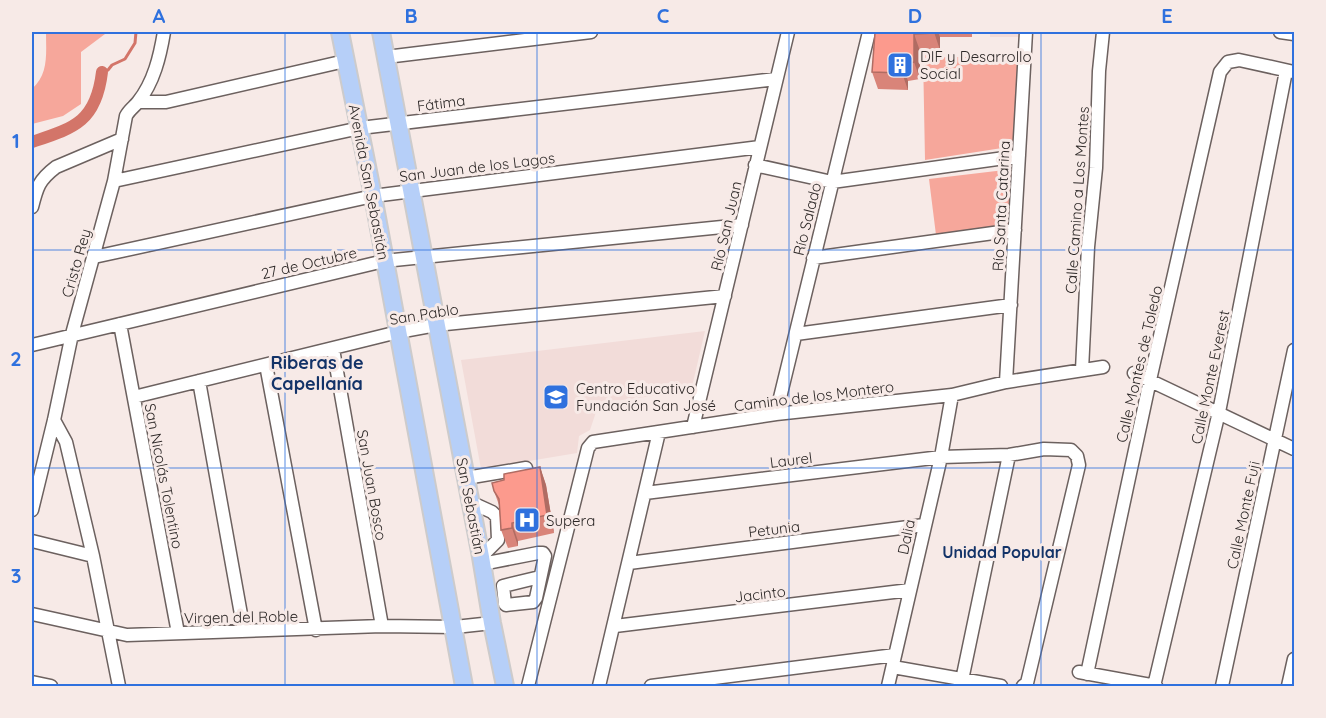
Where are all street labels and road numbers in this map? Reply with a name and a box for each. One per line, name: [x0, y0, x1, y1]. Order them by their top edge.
street label: Fátima: [416, 91, 466, 115]
street label: Avenida San Sebastián: [345, 103, 393, 261]
street label: Calle Camino a Los Montes: [1061, 106, 1093, 294]
street label: Río Santa Catarina: [988, 140, 1014, 272]
street label: San Juan de los Lagos: [398, 148, 556, 186]
street label: Río San Juan: [706, 179, 746, 273]
street label: Río Salado: [789, 180, 825, 258]
street label: Cristo Rey: [57, 226, 95, 300]
street label: 27 de Octubre: [259, 243, 359, 283]
street label: Calle Montes de Toledo: [1112, 283, 1166, 445]
street label: San Pablo: [388, 299, 460, 329]
street label: Calle Monte Everest: [1187, 308, 1233, 446]
street label: Camino de los Montero: [733, 377, 895, 415]
street label: San Nicolás Tolentino: [141, 402, 187, 550]
street label: San Juan Bosco: [353, 428, 391, 542]
street label: Laurel: [769, 448, 813, 472]
street label: San Sebastián: [452, 456, 490, 556]
street label: Calle Monte Fuji: [1222, 459, 1264, 571]
street label: Petunia: [747, 516, 801, 542]
street label: Dalia: [893, 518, 919, 556]
street label: Jacinto: [733, 581, 787, 607]
street label: Virgen del Roble: [184, 607, 298, 627]

